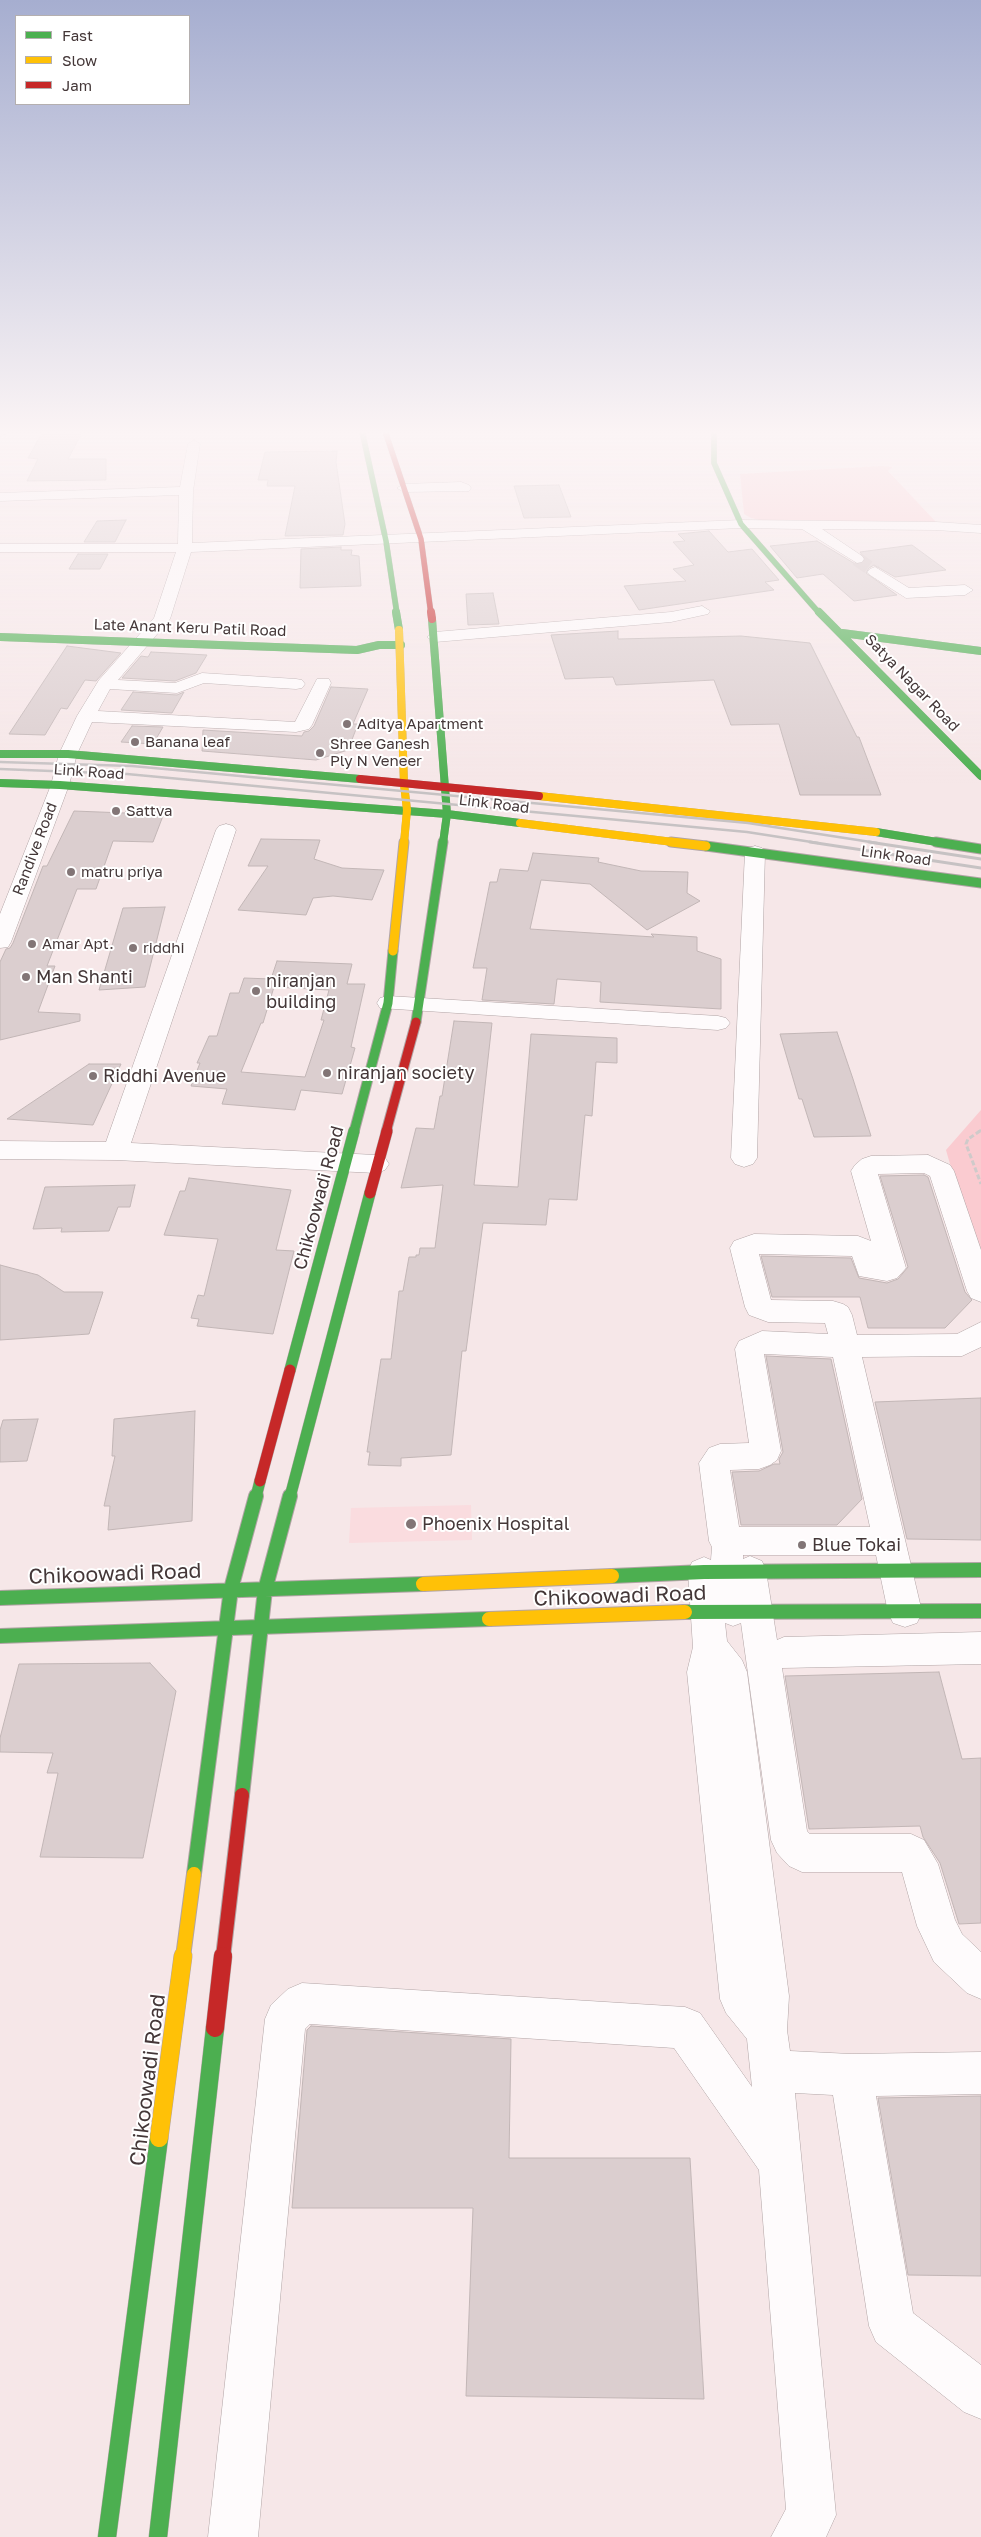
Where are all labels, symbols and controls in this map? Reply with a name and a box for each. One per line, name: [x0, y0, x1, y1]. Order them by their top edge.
legend: [15, 15, 190, 105]
text: Fast: [62, 26, 93, 44]
text: Slow: [62, 51, 97, 69]
text: Jam: [62, 76, 92, 94]
street label: Late Anant Keru Patil Road: [93, 616, 287, 640]
street label: Satya Nagar Road: [861, 631, 963, 735]
place label: Aditya Apartment: [357, 715, 484, 733]
marker: Aditya Apartment: [341, 718, 353, 730]
place label: Banana leaf: [145, 733, 230, 751]
place label: Shree Ganesh Ply N Veneer: [330, 735, 430, 770]
marker: Banana leaf: [129, 736, 141, 748]
marker: Shree Ganesh Ply N Veneer: [314, 747, 326, 759]
street label: Link Road: [53, 761, 125, 783]
street label: Link Road: [458, 791, 530, 817]
street label: Randive Road: [9, 800, 61, 898]
place label: Sattva: [126, 802, 172, 820]
marker: Sattva: [110, 805, 122, 817]
street label: Link Road: [860, 842, 932, 870]
place label: matru priya: [81, 863, 163, 881]
marker: matru priya: [65, 866, 77, 878]
place label: Amar Apt.: [42, 935, 114, 953]
marker: Amar Apt.: [26, 938, 38, 950]
place label: riddhi: [143, 939, 185, 957]
marker: riddhi: [127, 942, 139, 954]
place label: Man Shanti: [36, 966, 133, 988]
place label: niranjan building: [266, 970, 336, 1012]
marker: Man Shanti: [20, 971, 32, 983]
marker: niranjan building: [250, 985, 262, 997]
place label: niranjan society: [337, 1062, 475, 1084]
place label: Riddhi Avenue: [103, 1065, 226, 1087]
marker: niranjan society: [321, 1067, 333, 1079]
marker: Riddhi Avenue: [87, 1070, 99, 1082]
street label: Chikoowadi Road: [289, 1124, 349, 1272]
place label: Phoenix Hospital: [422, 1513, 569, 1535]
marker: Phoenix Hospital: [404, 1517, 418, 1531]
place label: Blue Tokai: [812, 1534, 901, 1556]
marker: Blue Tokai: [796, 1539, 808, 1551]
street label: Chikoowadi Road: [28, 1558, 202, 1590]
street label: Chikoowadi Road: [533, 1580, 707, 1612]
street label: Chikoowadi Road: [125, 1993, 171, 2167]

